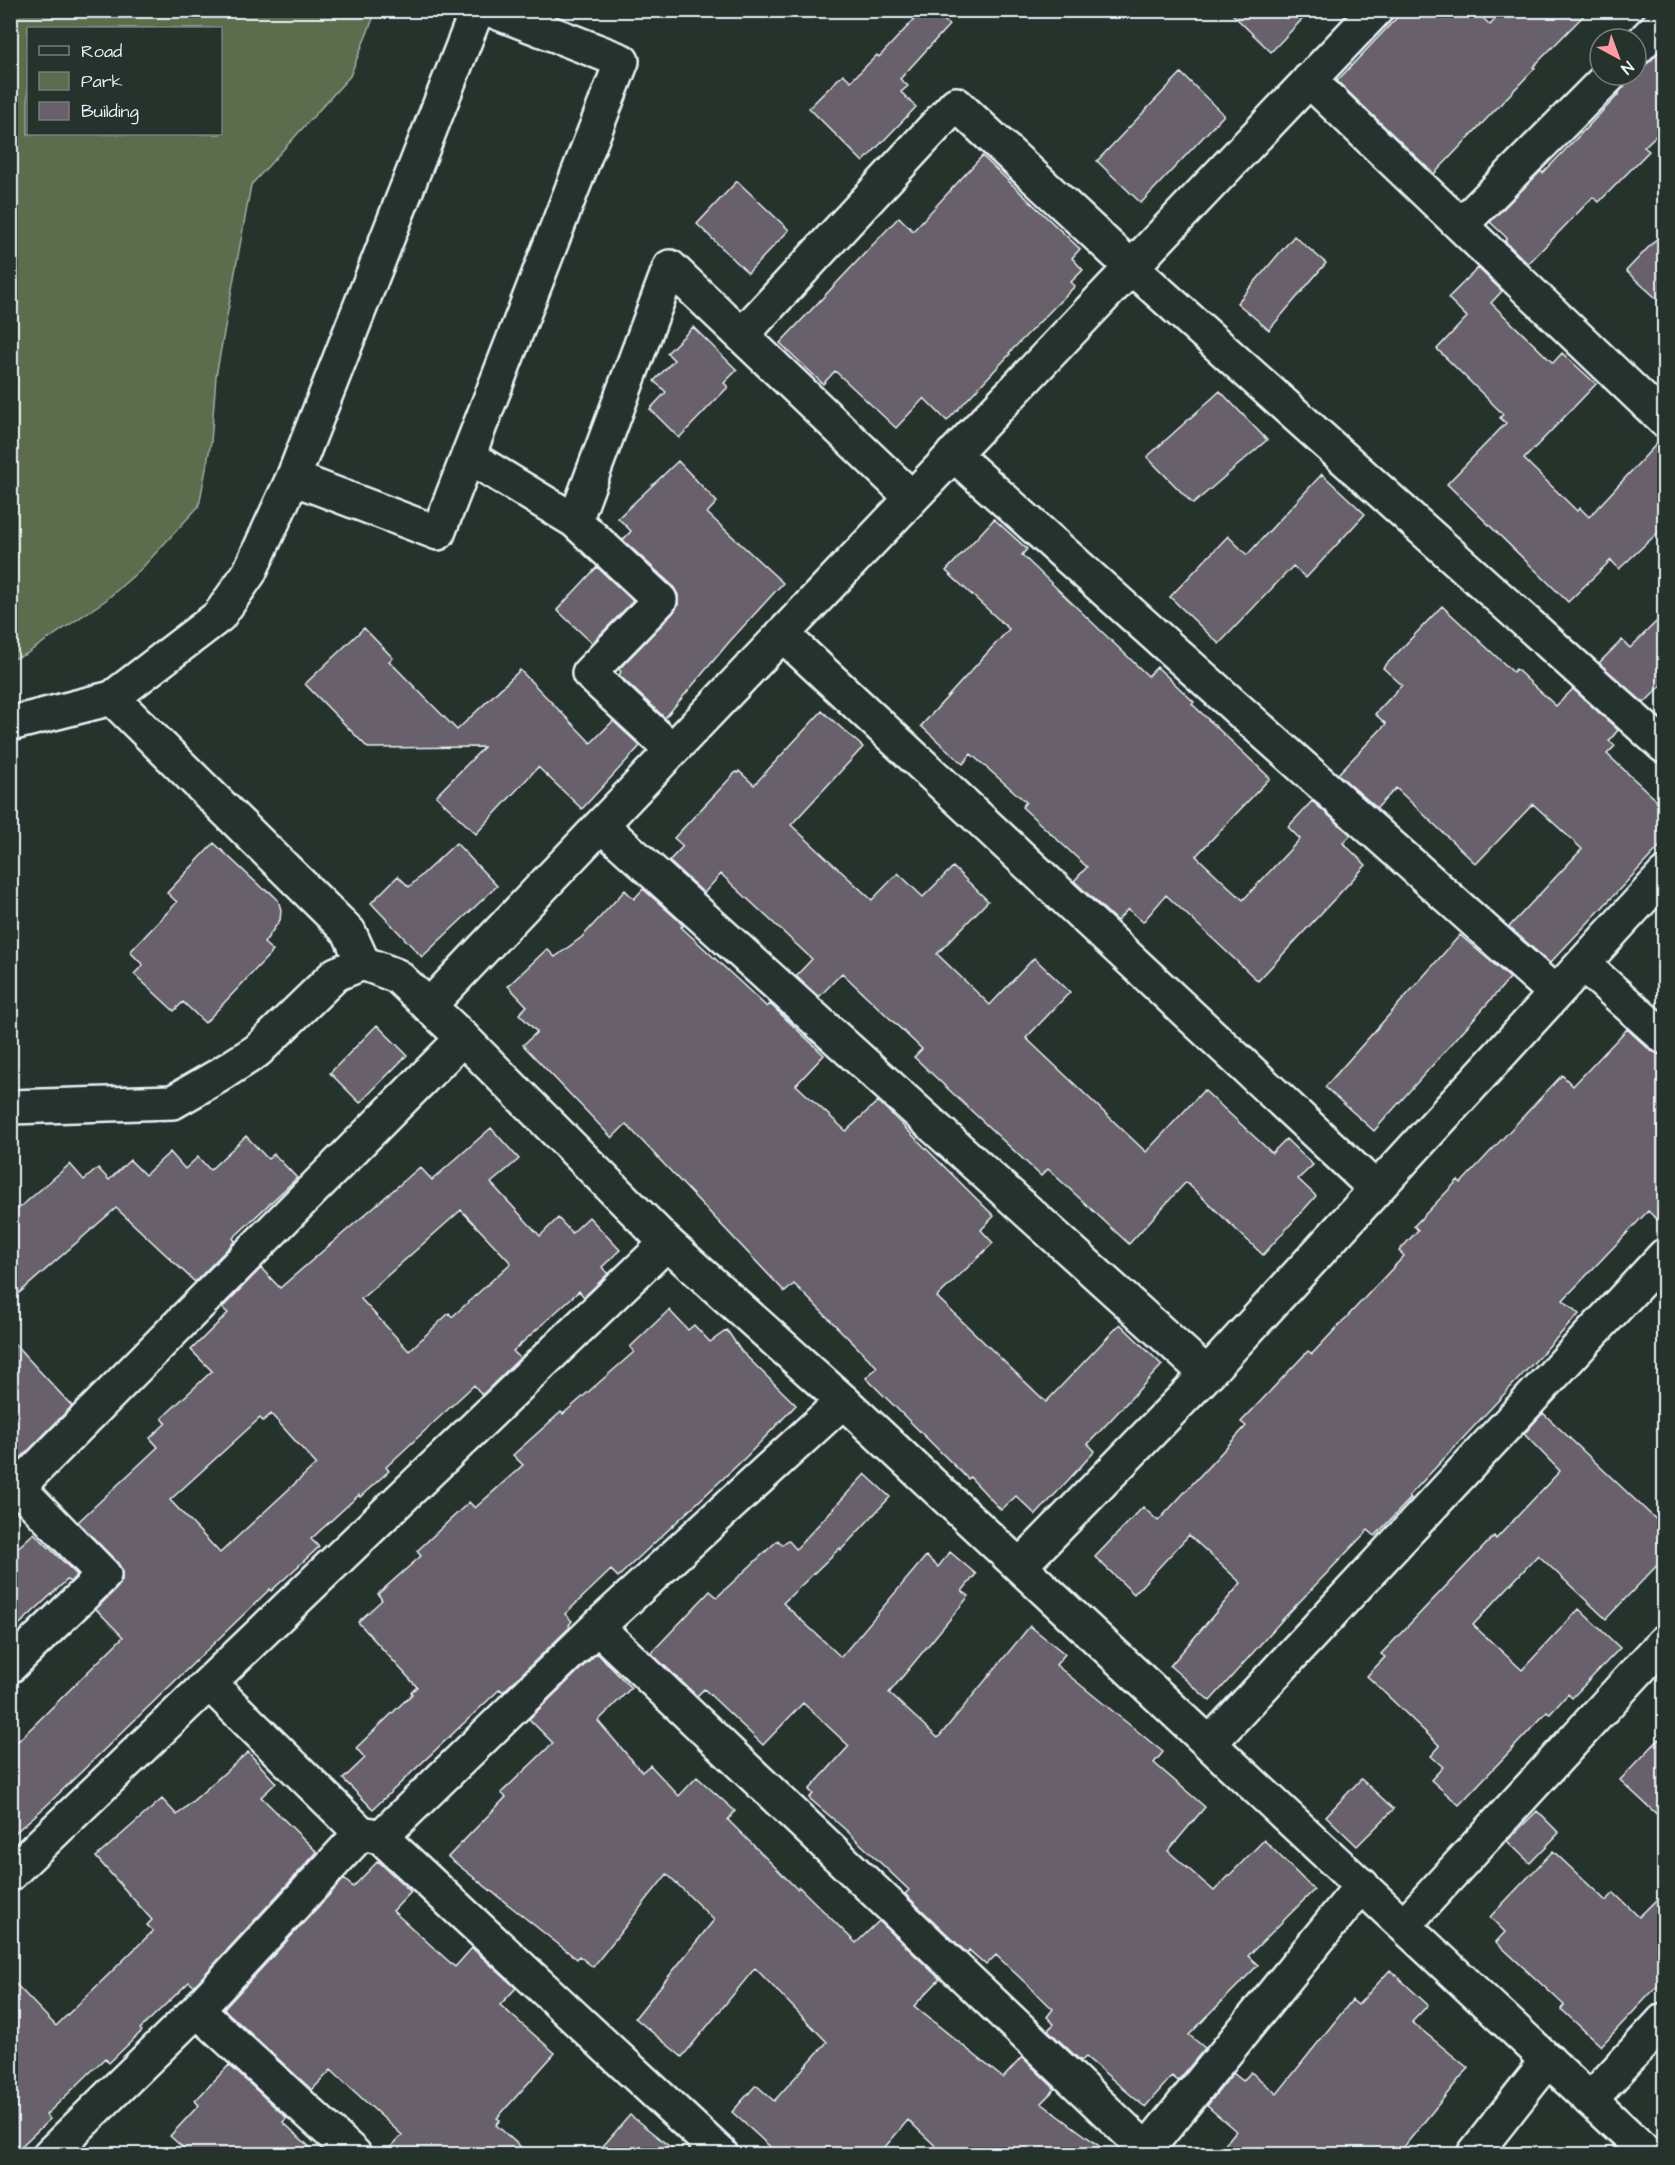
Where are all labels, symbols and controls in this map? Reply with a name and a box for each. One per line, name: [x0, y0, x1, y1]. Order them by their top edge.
legend: [27, 27, 222, 135]
north arrow: [1588, 27, 1648, 87]
text: Road: [81, 39, 122, 64]
text: N: [1616, 56, 1638, 79]
text: Park: [81, 69, 123, 94]
text: Building: [81, 99, 139, 125]

